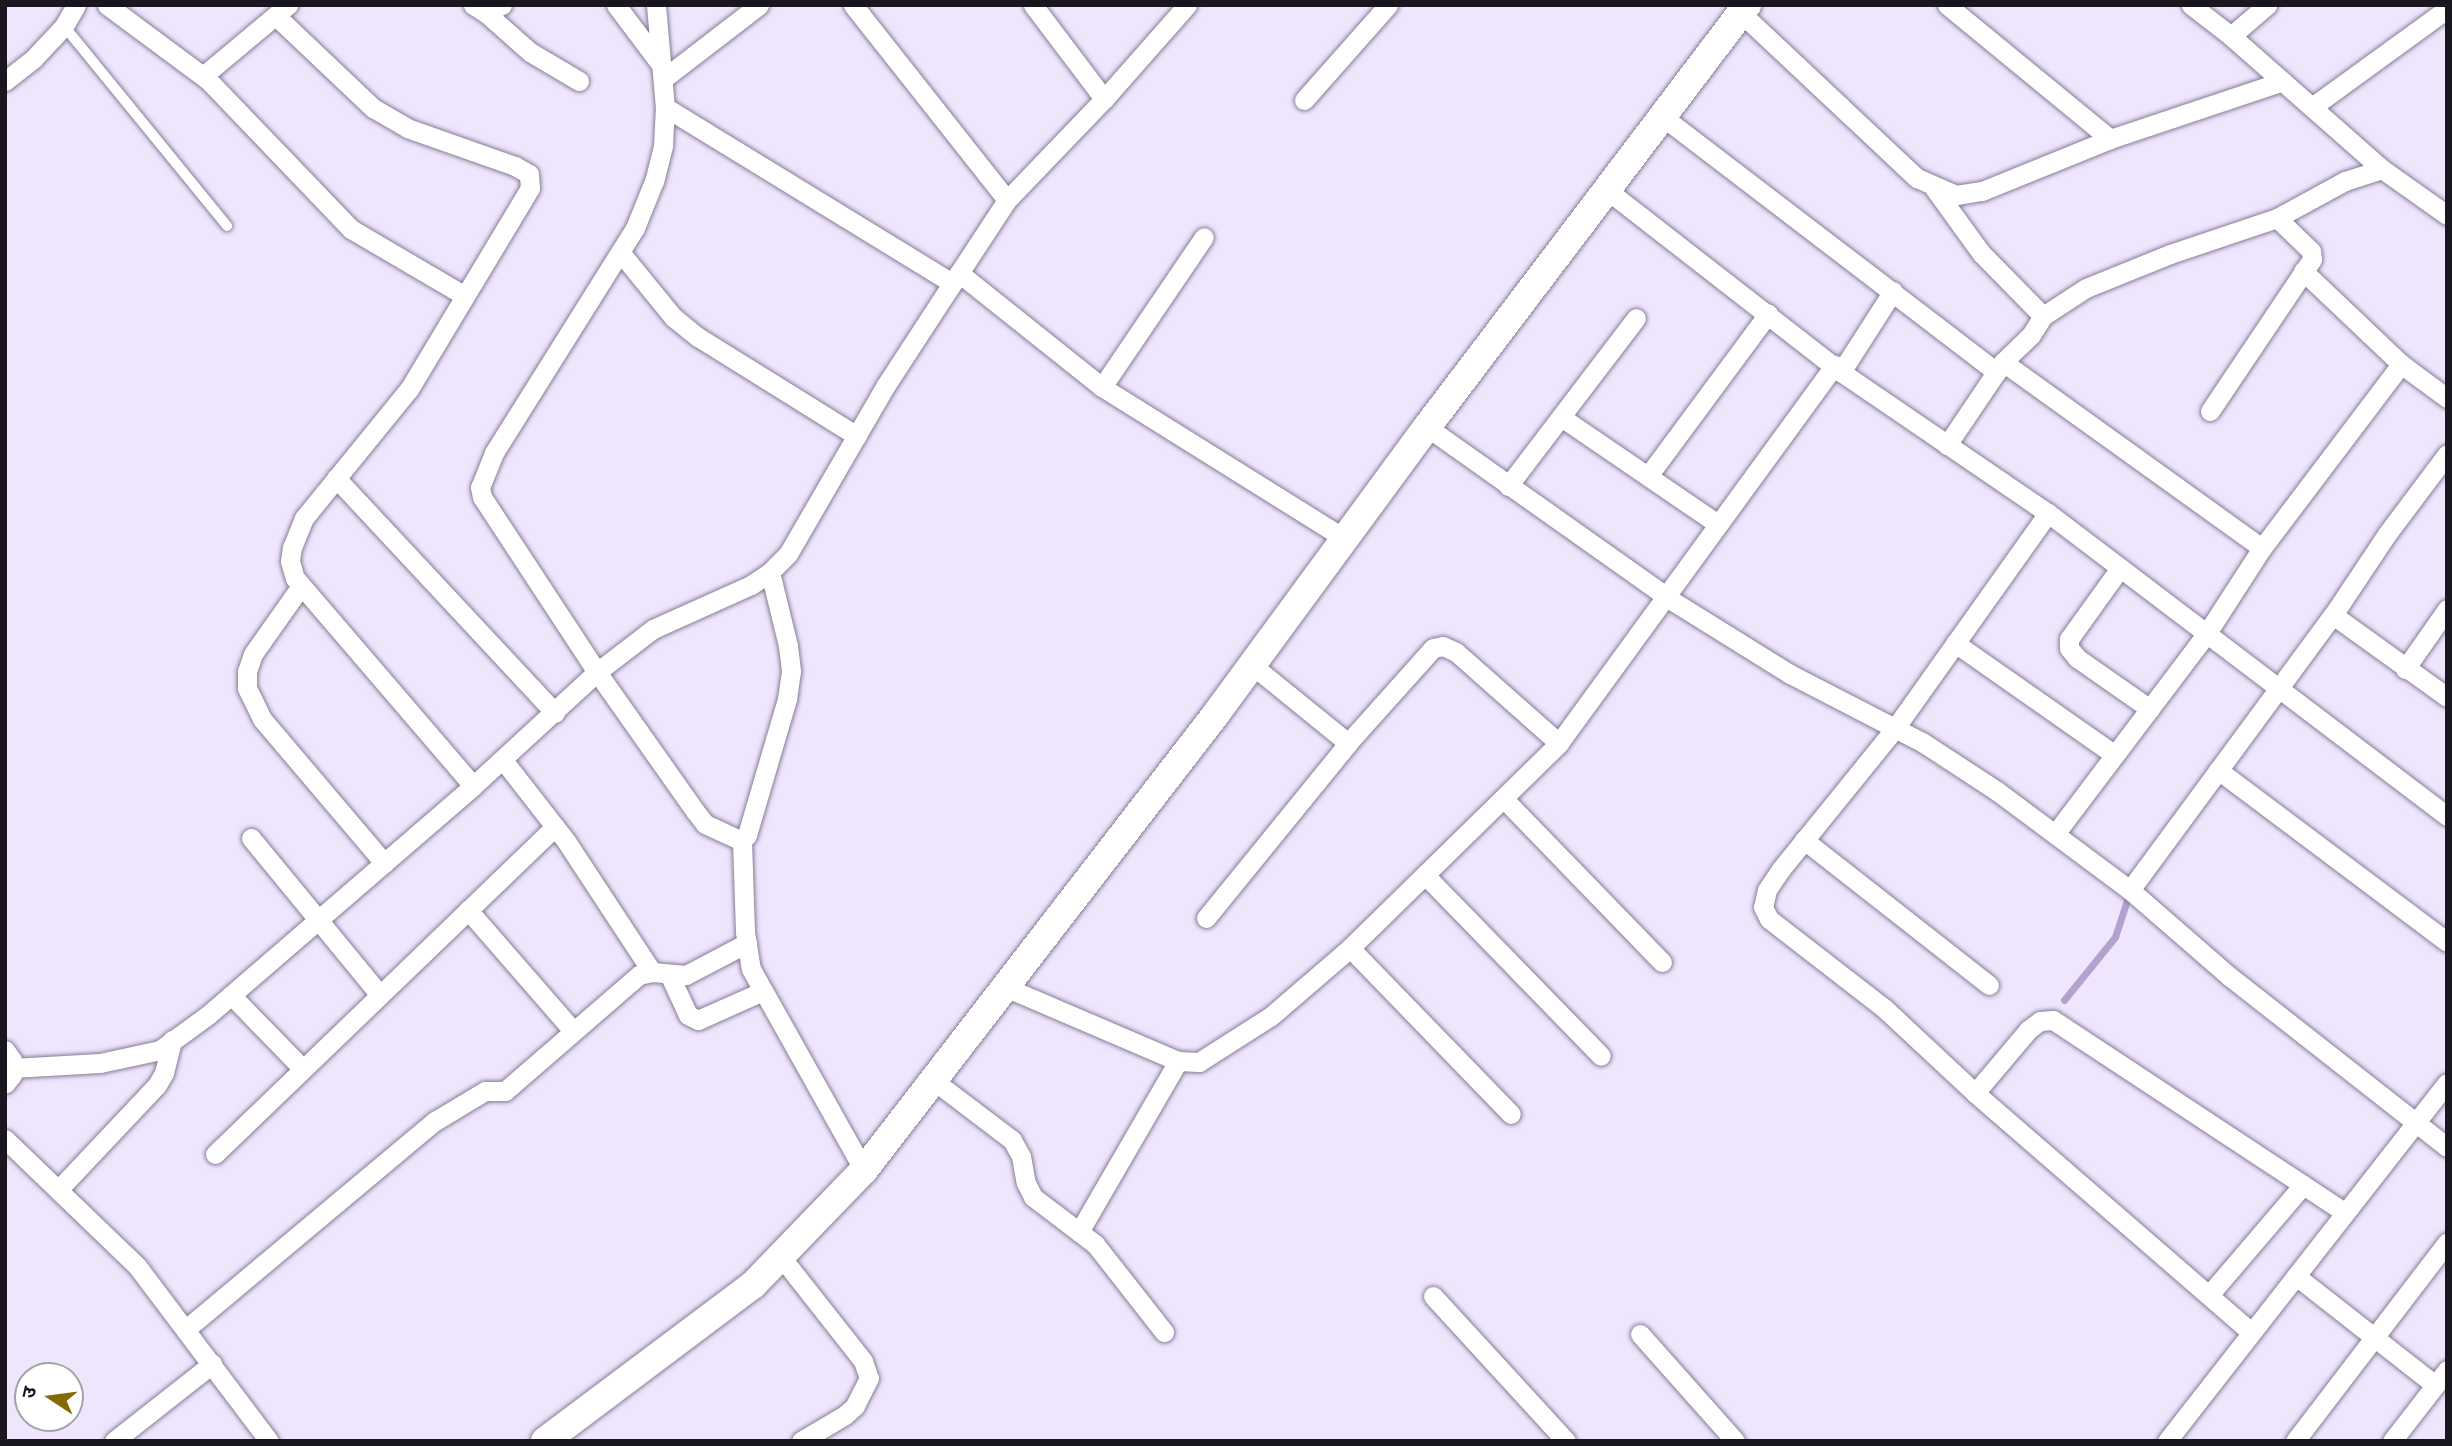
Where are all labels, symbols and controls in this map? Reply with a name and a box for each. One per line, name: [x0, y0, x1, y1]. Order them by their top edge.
north arrow: [14, 1362, 84, 1432]
text: उ: [16, 1384, 44, 1401]

